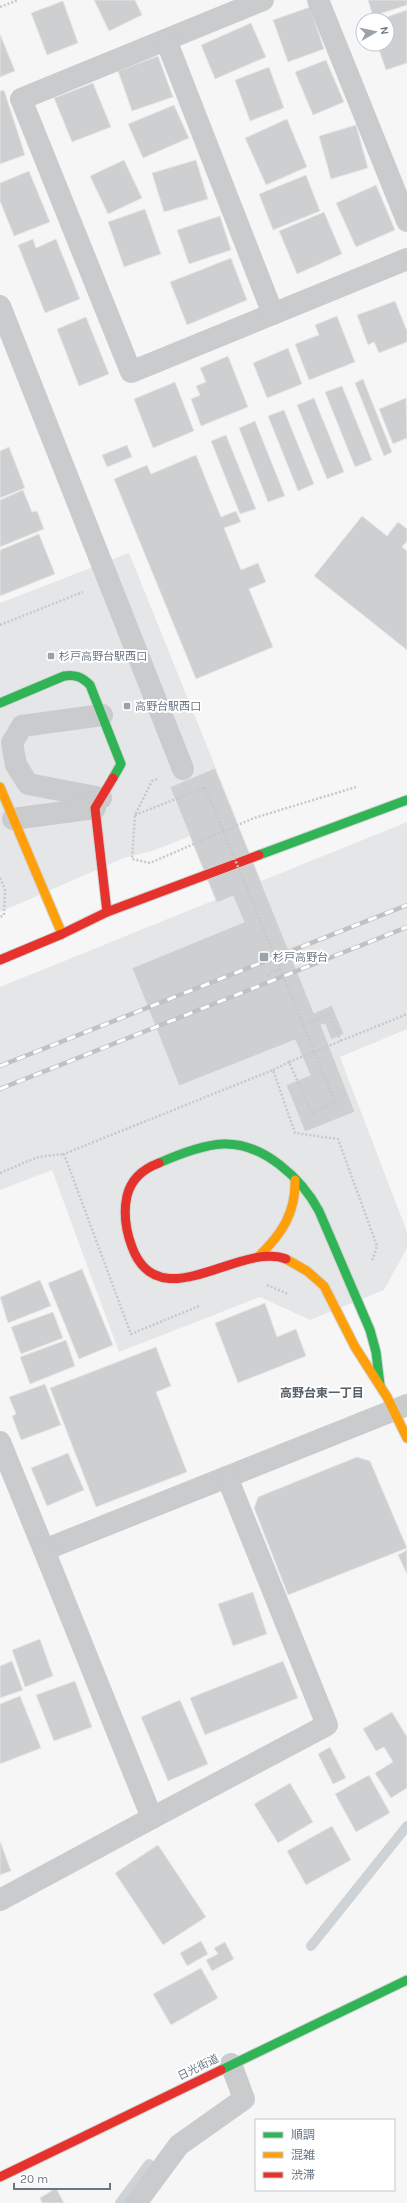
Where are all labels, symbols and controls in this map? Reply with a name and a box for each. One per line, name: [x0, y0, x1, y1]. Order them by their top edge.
north arrow: [355, 12, 395, 52]
text: N: [377, 26, 391, 35]
place label: 杉戸高野台駅西口: [59, 650, 147, 663]
marker: 杉戸高野台駅西口: [46, 651, 56, 661]
place label: 高野台駅西口: [135, 700, 201, 713]
marker: 高野台駅西口: [122, 701, 132, 711]
marker: 杉戸高野台: [258, 951, 270, 963]
place label: 杉戸高野台: [273, 951, 328, 964]
district label: 高野台東一丁目: [280, 1386, 364, 1400]
street label: 日光街道: [176, 2052, 221, 2083]
legend: [255, 2119, 395, 2191]
text: 順調: [291, 2128, 315, 2142]
text: 混雑: [291, 2148, 315, 2162]
scale bar: [14, 2165, 110, 2191]
text: 渋滞: [291, 2168, 315, 2182]
text: 20 m: [20, 2172, 48, 2186]

